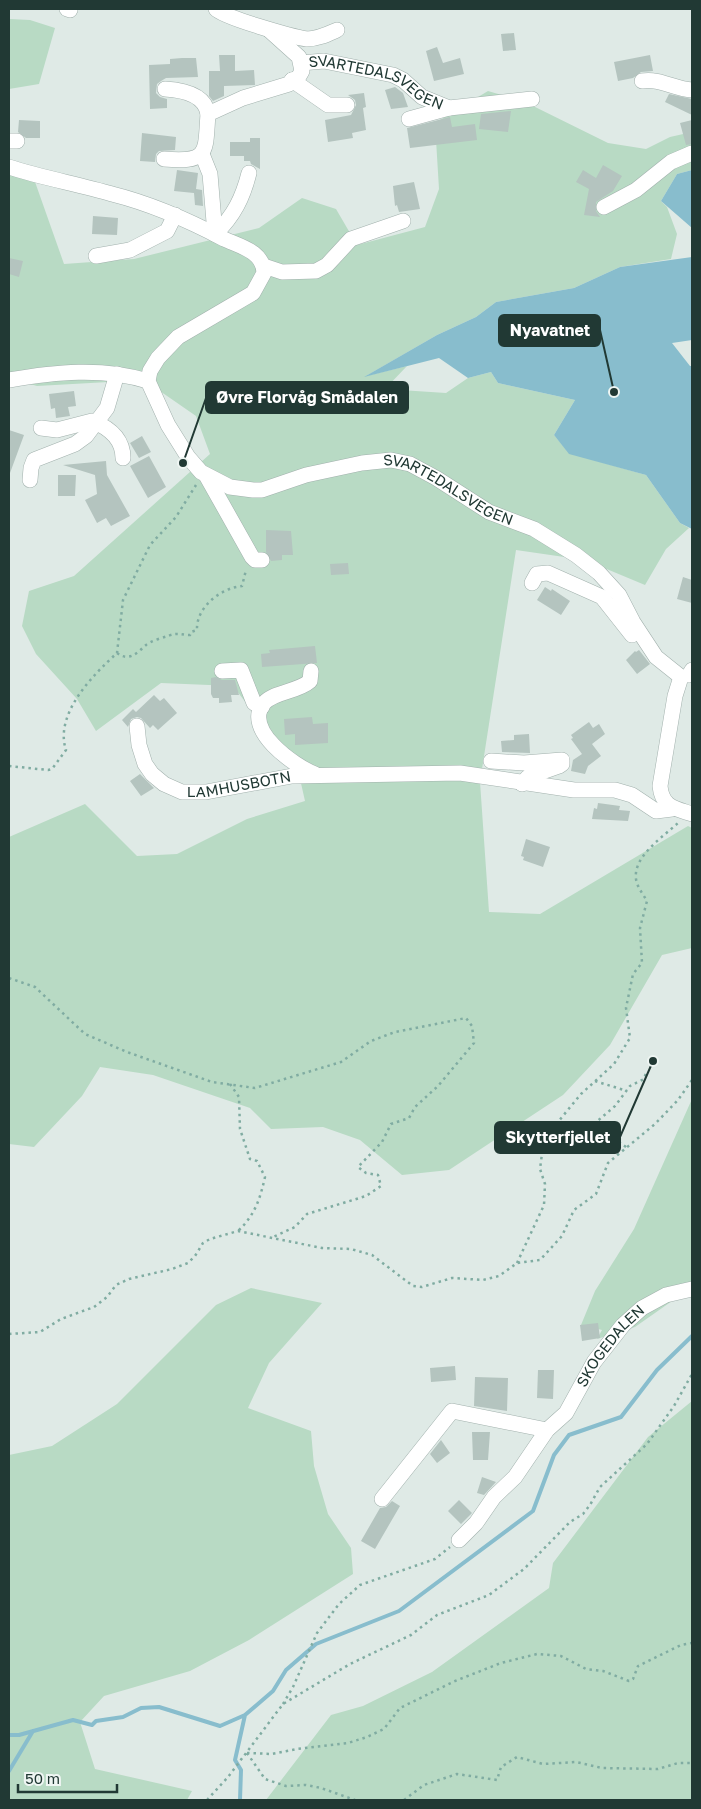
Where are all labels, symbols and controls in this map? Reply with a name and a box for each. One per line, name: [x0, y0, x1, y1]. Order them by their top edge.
street label: SVARTEDALSVEGEN: [308, 51, 446, 113]
callout: Nyavatnet: [499, 315, 600, 346]
text: Nyavatnet: [510, 320, 590, 340]
callout: Øvre Florvåg Smådalen: [206, 382, 408, 413]
text: Øvre Florvåg Smådalen: [216, 387, 398, 407]
street label: SVARTEDALSVEGEN: [382, 450, 516, 528]
street label: LAMHUSBOTN: [187, 766, 292, 800]
callout: Skytterfjellet: [495, 1122, 620, 1153]
text: Skytterfjellet: [506, 1127, 610, 1147]
street label: SKOGEDALEN: [572, 1300, 648, 1390]
scale bar: [18, 1762, 116, 1794]
text: 50 m: [25, 1769, 60, 1787]

